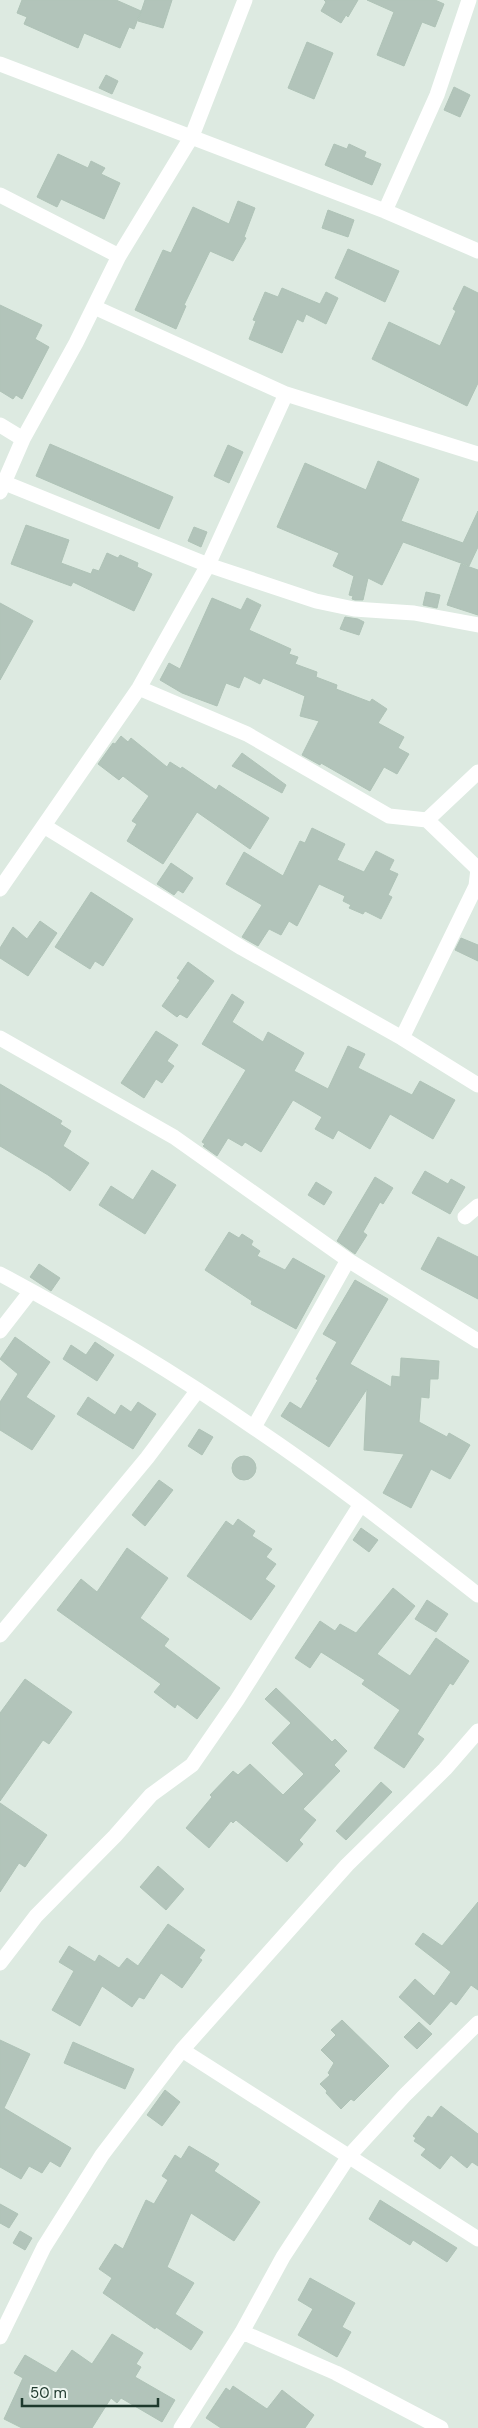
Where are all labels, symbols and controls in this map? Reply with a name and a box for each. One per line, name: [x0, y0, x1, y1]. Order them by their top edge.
scale bar: [22, 2376, 159, 2408]
text: 50 m: [30, 2383, 67, 2403]

